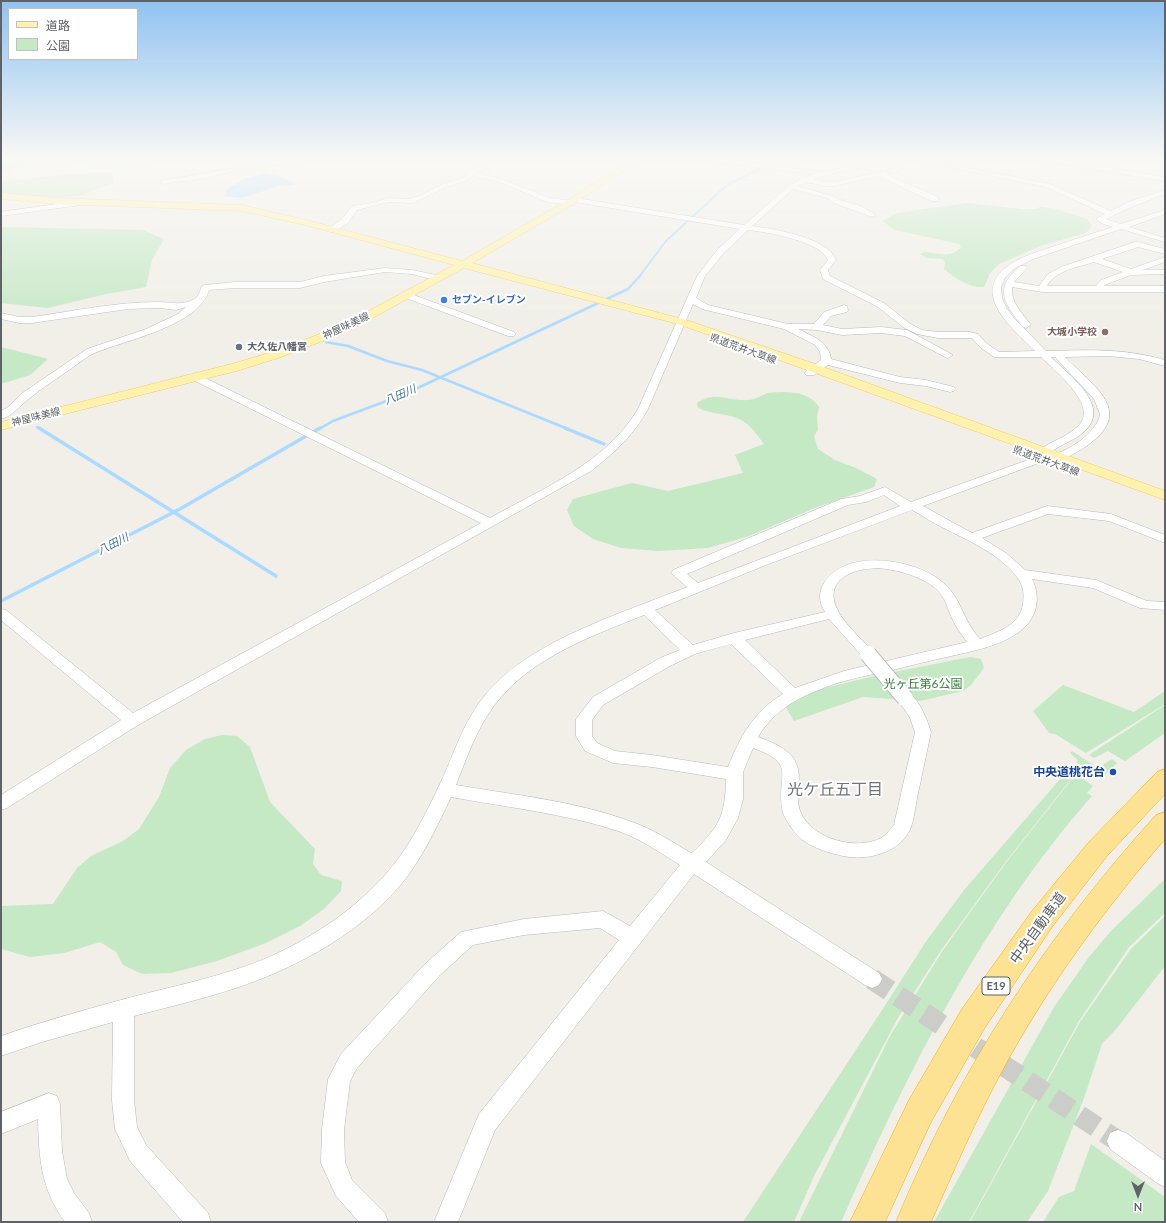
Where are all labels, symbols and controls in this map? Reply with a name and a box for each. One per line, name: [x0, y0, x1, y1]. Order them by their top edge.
legend: [8, 8, 138, 60]
text: 道路: [46, 18, 70, 33]
text: 公園: [46, 38, 70, 53]
place label: セブン-イレブン: [452, 294, 526, 306]
marker: セブン-イレブン: [439, 295, 449, 305]
street label: 神屋味美線: [321, 310, 371, 342]
place label: 大城小学校: [1047, 326, 1097, 338]
marker: 大城小学校: [1100, 327, 1110, 337]
street label: 県道荒井大草線: [708, 331, 778, 367]
place label: 大久佐八幡宮: [247, 341, 307, 353]
marker: 大久佐八幡宮: [234, 342, 244, 352]
water label: 八田川: [382, 382, 418, 408]
street label: 神屋味美線: [10, 405, 62, 429]
street label: 県道荒井大草線: [1011, 443, 1081, 479]
water label: 八田川: [95, 531, 131, 557]
park label: 光ヶ丘第6公園: [884, 677, 962, 691]
place label: 中央道桃花台: [1033, 765, 1105, 779]
marker: 中央道桃花台: [1108, 767, 1118, 777]
district label: 光ケ丘五丁目: [787, 780, 883, 800]
street label: 中央自動車道: [1007, 889, 1069, 967]
road number: E19: [982, 977, 1010, 995]
north arrow: [1118, 1175, 1158, 1215]
text: N: [1134, 1201, 1142, 1214]

